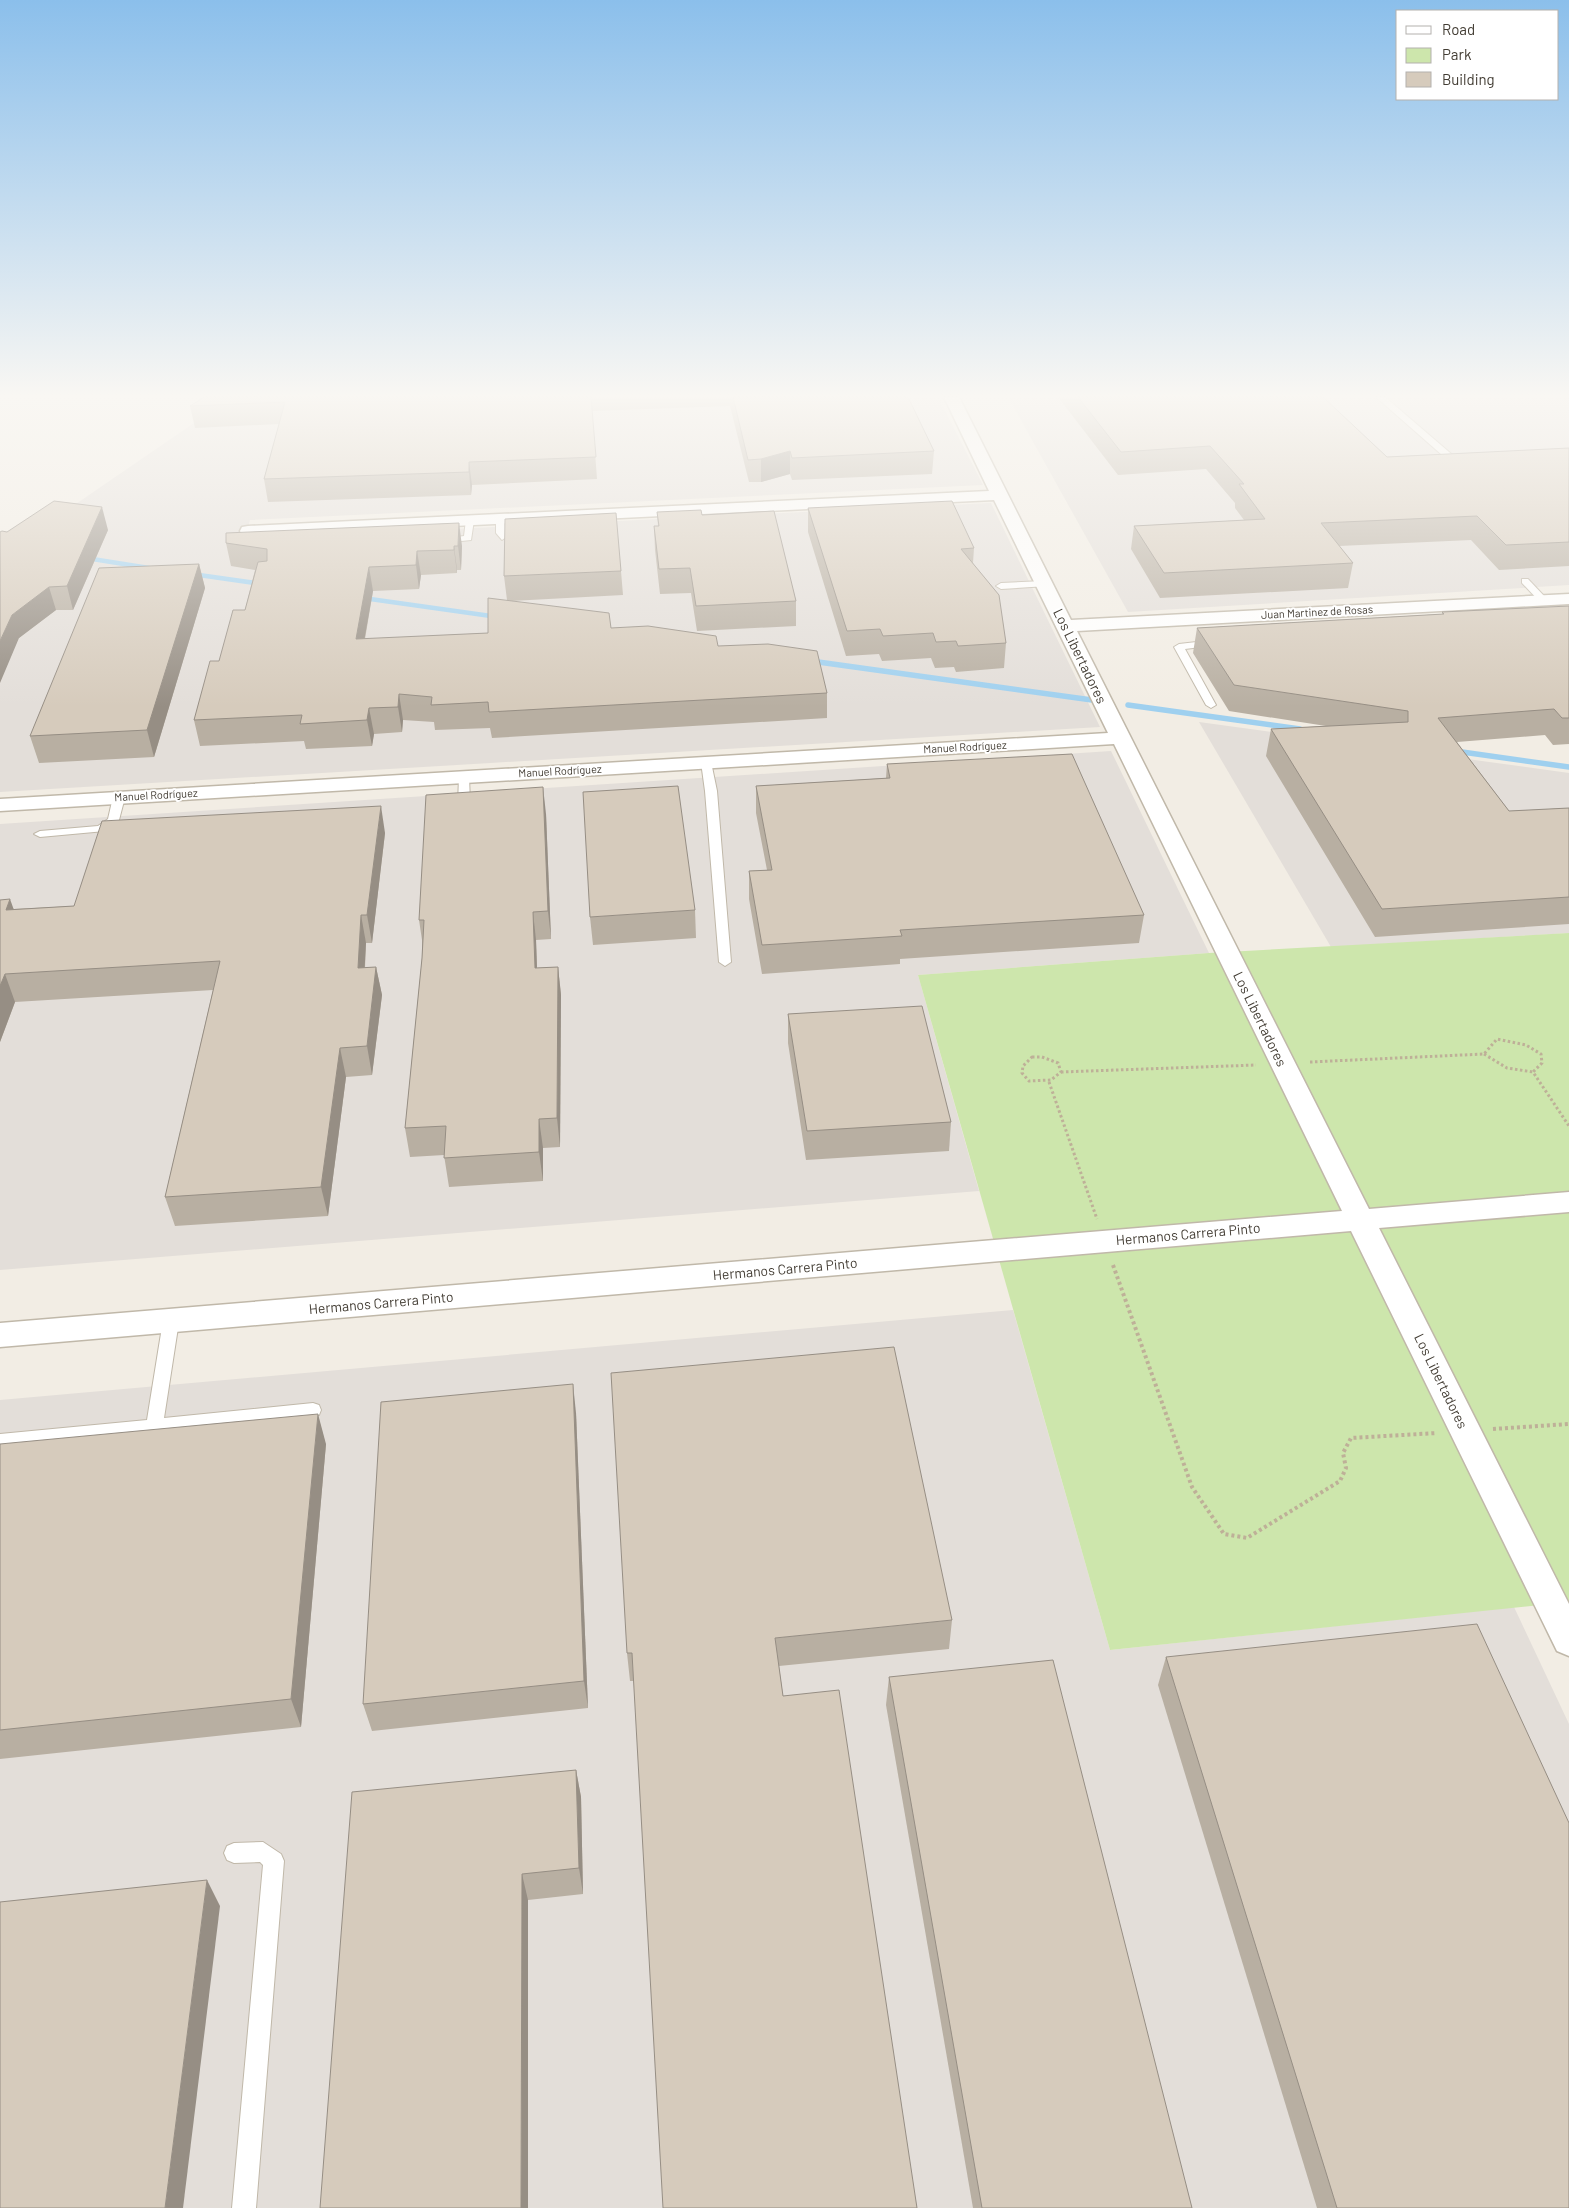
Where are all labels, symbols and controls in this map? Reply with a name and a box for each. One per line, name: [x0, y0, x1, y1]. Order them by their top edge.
legend: [1396, 10, 1559, 100]
text: Road: [1442, 20, 1475, 38]
text: Park: [1442, 45, 1472, 63]
text: Building: [1442, 70, 1495, 88]
street label: Juan Martinez de Rosas: [1261, 602, 1373, 621]
street label: Los Libertadores: [1050, 606, 1111, 706]
street label: Manuel Rodríguez: [923, 738, 1007, 755]
street label: Manuel Rodríguez: [518, 762, 602, 779]
street label: Manuel Rodríguez: [114, 786, 198, 803]
street label: Los Libertadores: [1230, 969, 1291, 1069]
street label: Hermanos Carrera Pinto: [1115, 1219, 1261, 1248]
street label: Hermanos Carrera Pinto: [712, 1254, 858, 1283]
street label: Hermanos Carrera Pinto: [308, 1288, 454, 1317]
street label: Los Libertadores: [1411, 1331, 1472, 1431]

